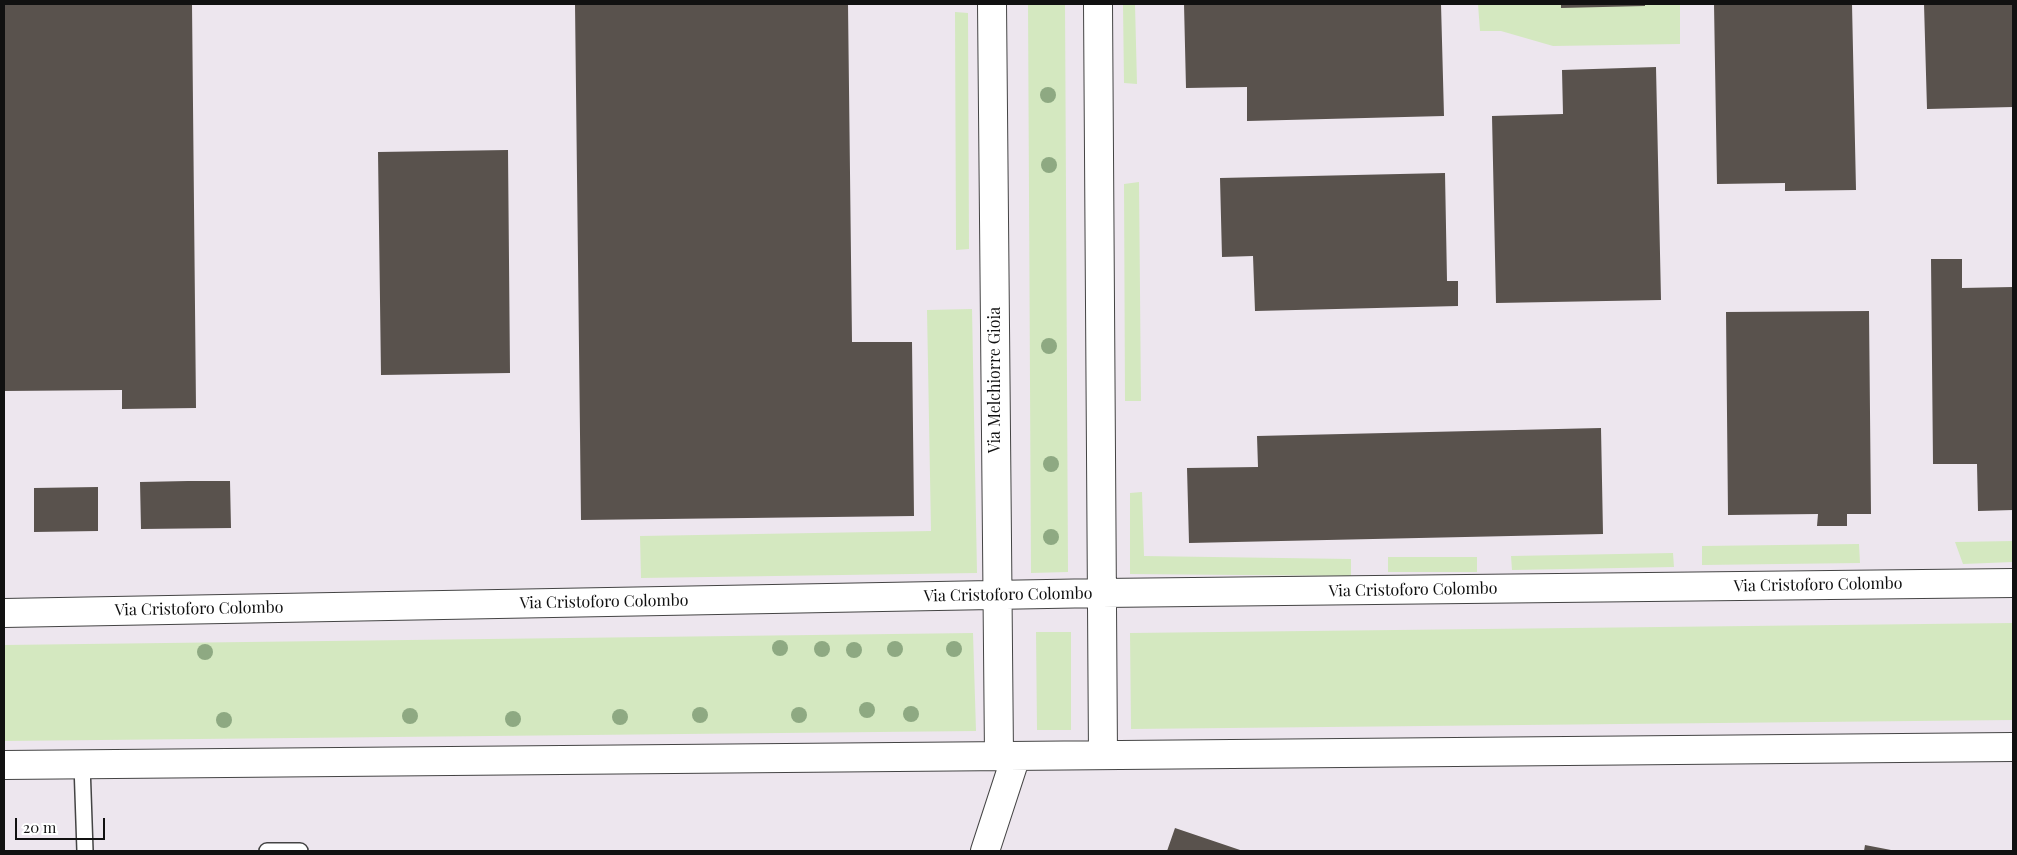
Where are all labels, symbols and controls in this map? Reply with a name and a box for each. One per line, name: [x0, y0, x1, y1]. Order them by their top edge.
street label: Via Melchiorre Gioia: [985, 307, 1005, 453]
street label: Via Cristoforo Colombo: [1733, 574, 1903, 596]
street label: Via Cristoforo Colombo: [1328, 579, 1498, 601]
street label: Via Cristoforo Colombo: [923, 584, 1093, 606]
street label: Via Cristoforo Colombo: [519, 591, 689, 613]
street label: Via Cristoforo Colombo: [114, 598, 284, 620]
scale bar: [18, 808, 108, 840]
text: 20 m: [23, 817, 56, 837]

